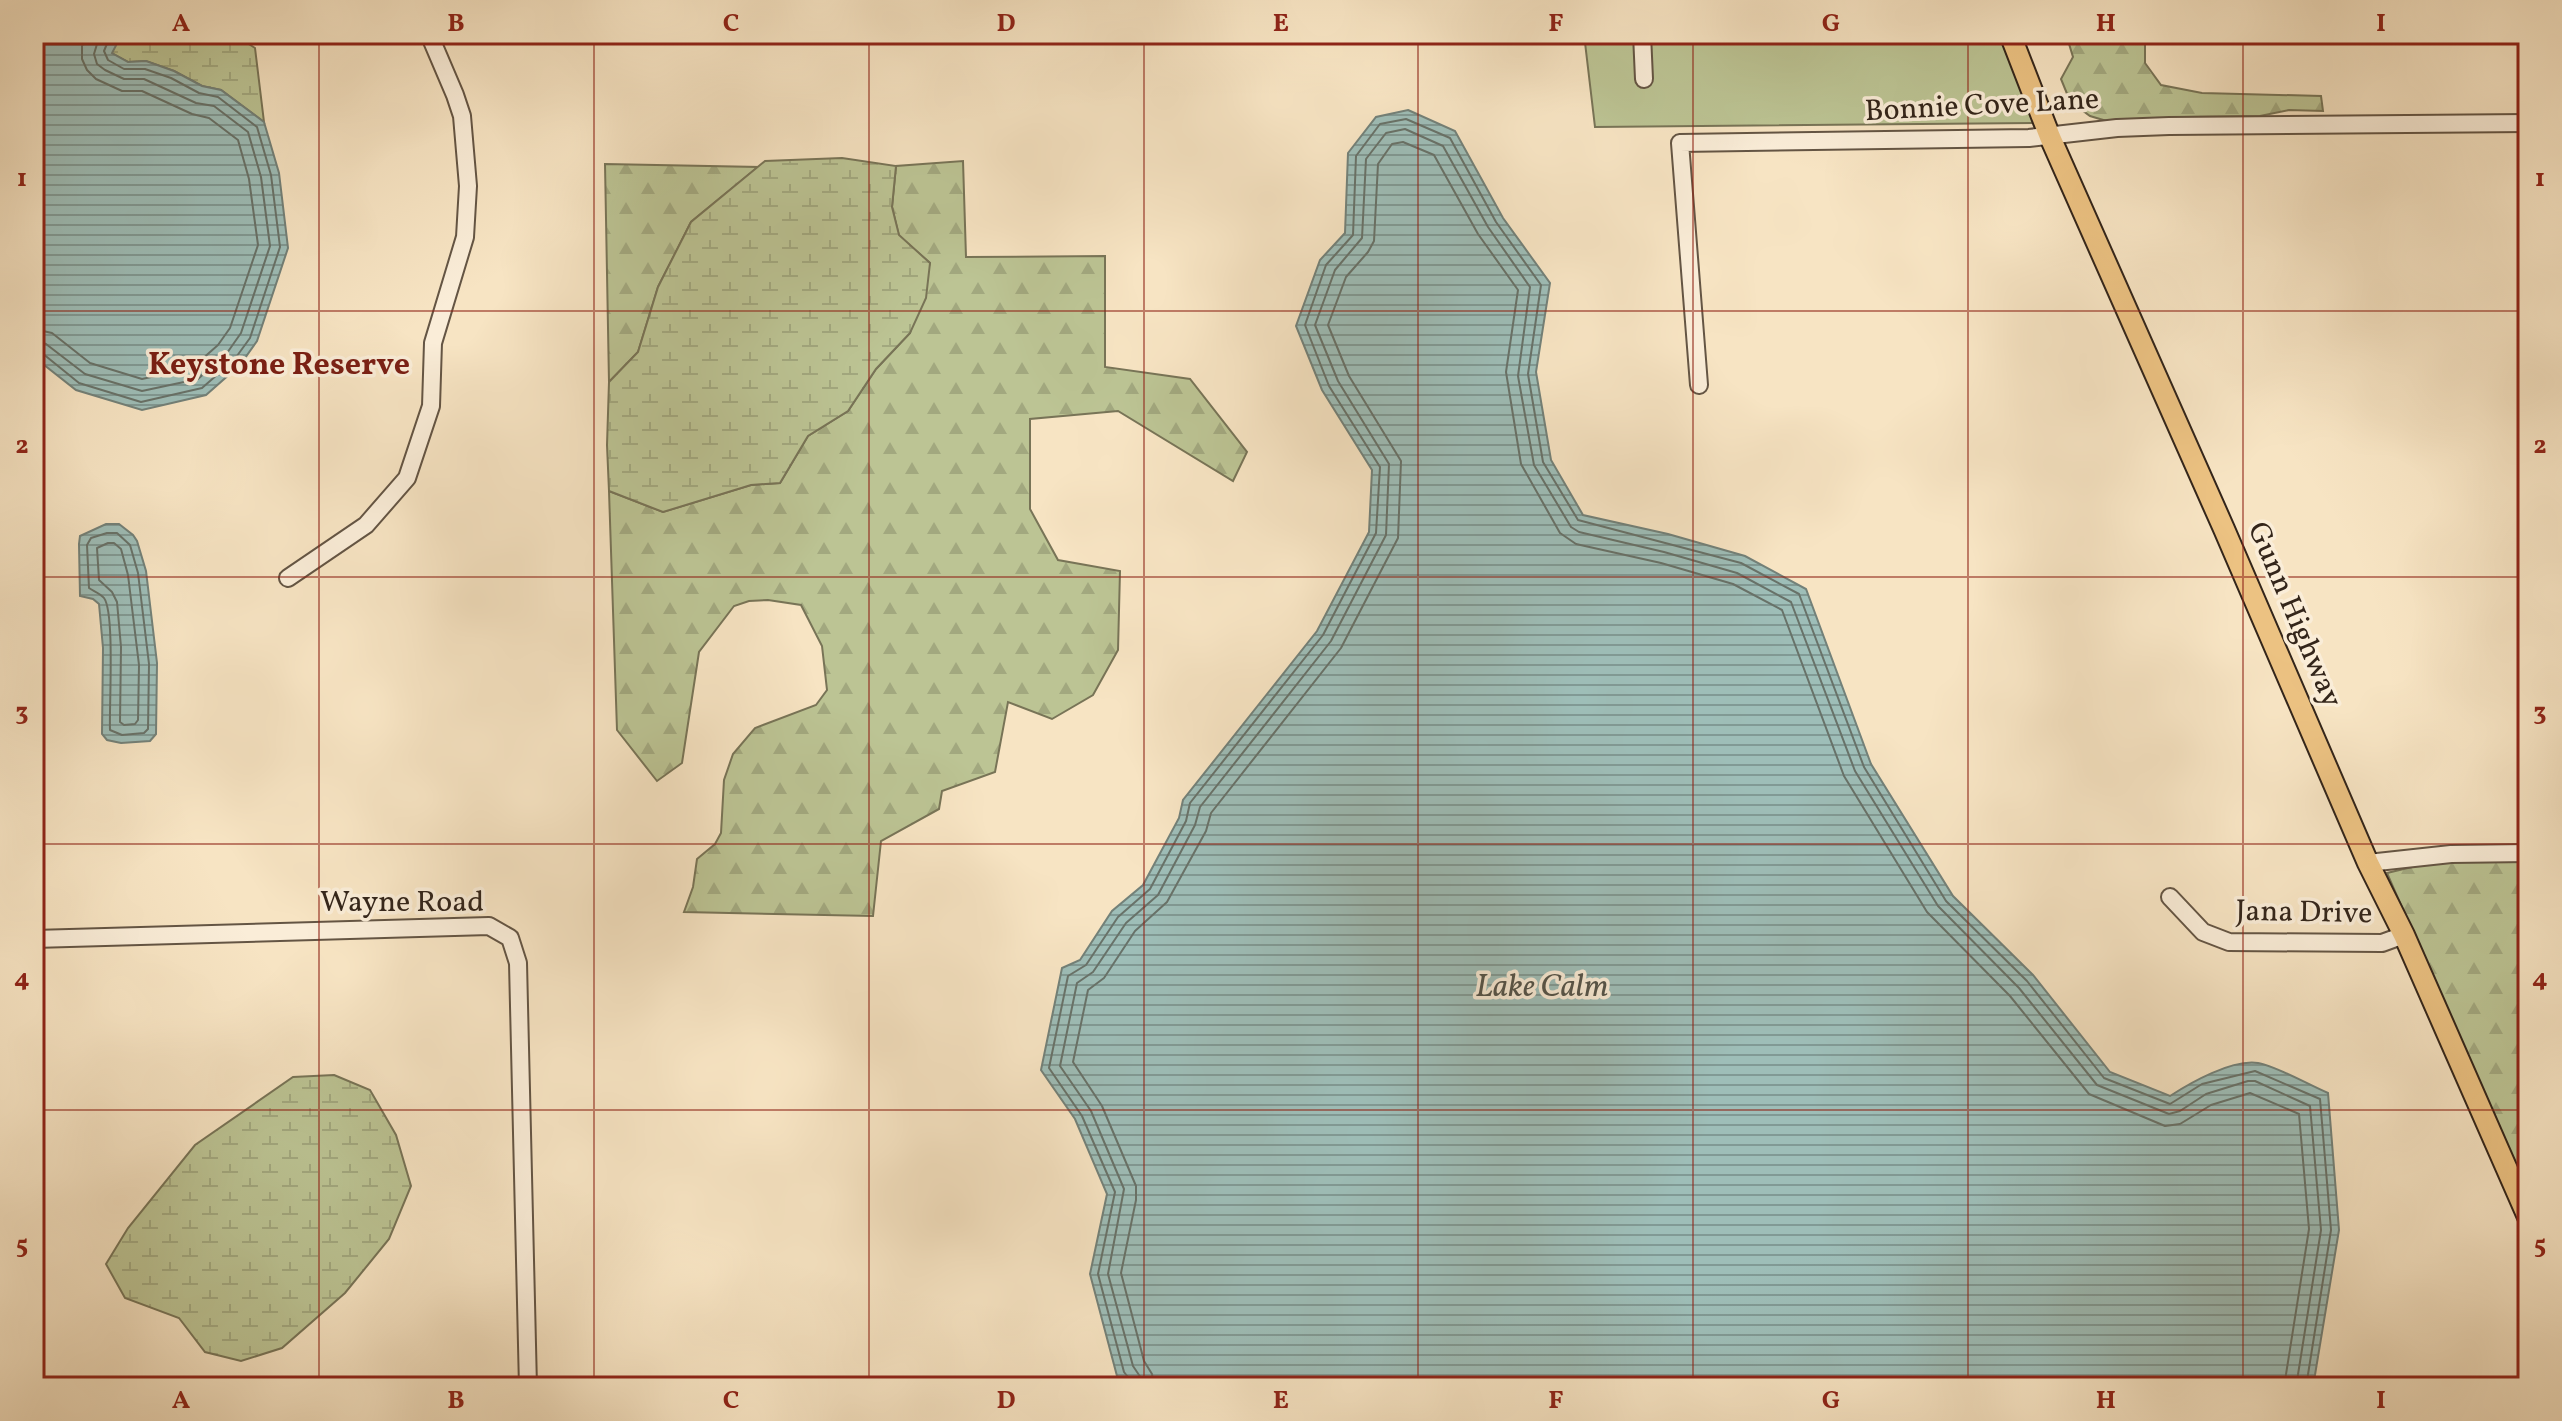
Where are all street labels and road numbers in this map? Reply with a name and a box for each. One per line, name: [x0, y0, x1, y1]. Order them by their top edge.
street label: Bonnie Cove Lane: [1864, 79, 2100, 133]
street label: Gunn Highway: [2236, 516, 2352, 714]
street label: Wayne Road: [320, 882, 484, 924]
street label: Jana Drive: [2235, 891, 2373, 935]

